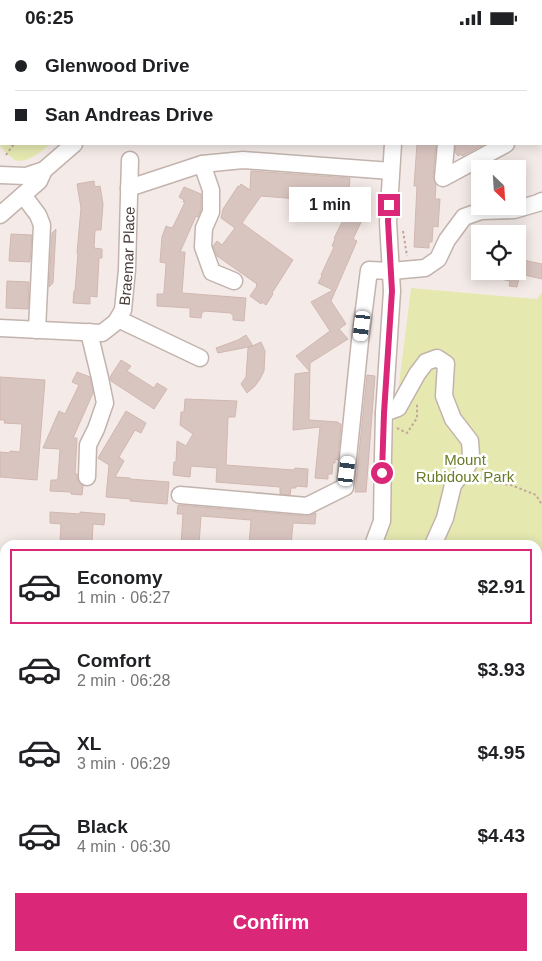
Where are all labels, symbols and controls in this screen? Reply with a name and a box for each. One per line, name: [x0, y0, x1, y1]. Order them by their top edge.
text: 06:25: [25, 7, 74, 28]
text: Glenwood Drive: [45, 55, 190, 76]
text: San Andreas Drive: [45, 104, 213, 125]
north arrow: [471, 160, 526, 215]
map controls: [471, 160, 526, 280]
callout: 1 min: [289, 187, 372, 223]
route end: [378, 194, 400, 216]
text: 1 min: [309, 196, 351, 213]
street label: Braemar Place: [115, 206, 137, 306]
button: locate: [471, 225, 526, 280]
car: [352, 310, 371, 342]
park label: Mount Rubidoux Park: [416, 451, 515, 485]
car: [337, 455, 356, 487]
route start: [371, 462, 393, 484]
icon: car: [17, 564, 62, 609]
text: Economy: [77, 567, 163, 588]
text: $2.91: [477, 576, 525, 597]
text: 1 min · 06:27: [77, 589, 170, 606]
icon: car: [17, 647, 62, 692]
text: Comfort: [77, 650, 151, 671]
text: $3.93: [477, 659, 525, 680]
text: 2 min · 06:28: [77, 672, 170, 689]
icon: car: [17, 730, 62, 775]
text: XL: [77, 733, 101, 754]
text: $4.95: [477, 742, 525, 763]
text: 3 min · 06:29: [77, 755, 170, 772]
icon: car: [17, 813, 62, 858]
text: Black: [77, 816, 128, 837]
text: $4.43: [477, 825, 525, 846]
text: 4 min · 06:30: [77, 838, 170, 855]
button: Confirm: [15, 893, 527, 951]

